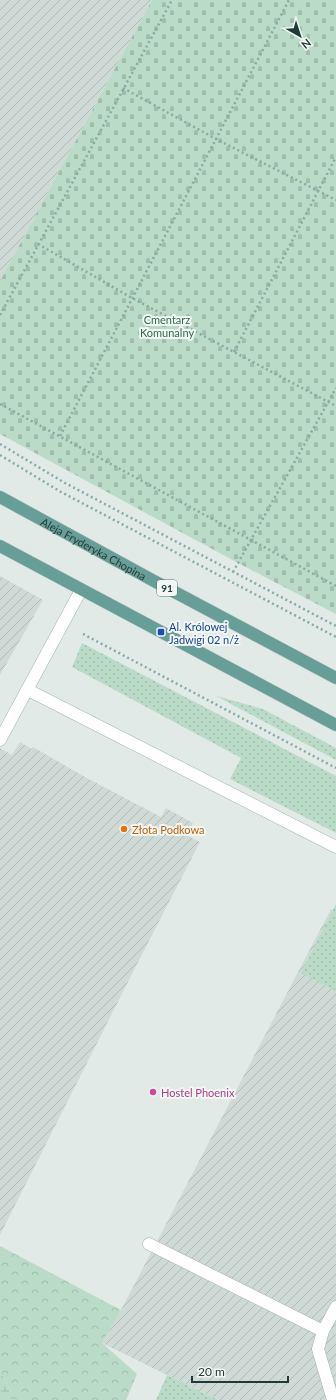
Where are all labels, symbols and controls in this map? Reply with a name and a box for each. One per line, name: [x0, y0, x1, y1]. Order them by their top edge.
north arrow: [280, 16, 320, 56]
text: N: [299, 36, 314, 52]
park label: Cmentarz Komunalny: [140, 313, 194, 339]
street label: Aleja Fryderyka Chopina: [39, 514, 149, 582]
road number: 91: [157, 580, 177, 596]
place label: Al. Królowej Jadwigi 02 n/ż: [169, 620, 239, 646]
marker: Al. Królowej Jadwigi 02 n/ż: [156, 627, 166, 637]
place label: Złota Podkowa: [132, 823, 205, 836]
marker: Złota Podkowa: [119, 824, 129, 834]
place label: Hostel Phoenix: [161, 1086, 235, 1099]
marker: Hostel Phoenix: [148, 1087, 158, 1097]
scale bar: [192, 1358, 288, 1384]
text: 20 m: [198, 1364, 225, 1379]

